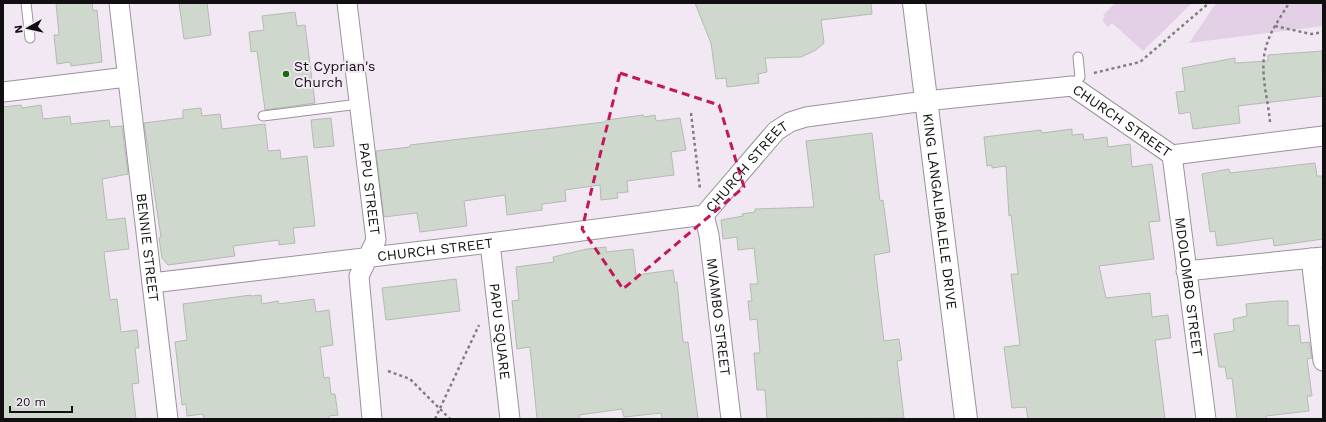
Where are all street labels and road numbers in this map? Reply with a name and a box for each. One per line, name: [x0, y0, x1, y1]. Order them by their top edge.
street label: CHURCH STREET: [1070, 81, 1175, 161]
street label: KING LANGALIBALELE DRIVE: [920, 112, 960, 310]
street label: CHURCH STREET: [702, 117, 791, 215]
street label: PAPU STREET: [356, 141, 383, 236]
street label: BENNIE STREET: [133, 192, 162, 303]
street label: MDOLOMBO STREET: [1172, 216, 1206, 358]
street label: CHURCH STREET: [376, 235, 494, 264]
street label: MVAMBO STREET: [704, 257, 734, 377]
street label: PAPU SQUARE: [487, 282, 513, 381]

